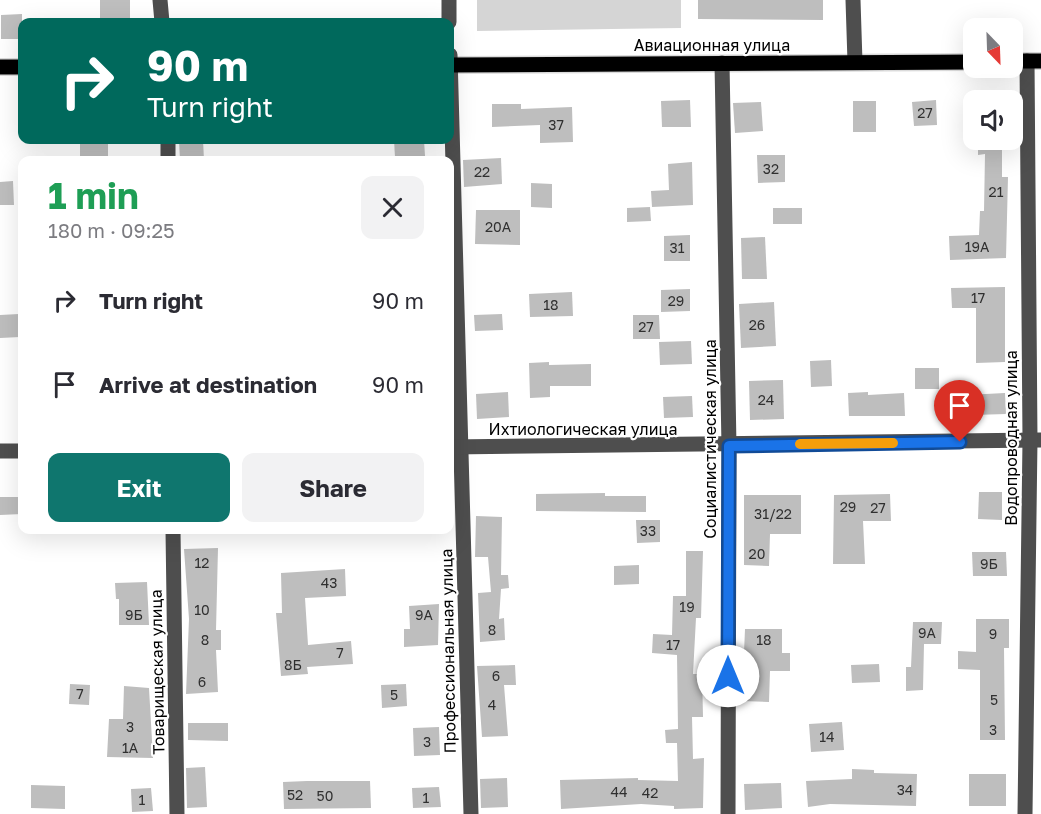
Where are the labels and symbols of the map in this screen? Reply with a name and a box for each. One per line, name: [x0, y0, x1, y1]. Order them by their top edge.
north arrow: [963, 18, 1023, 78]
street label: Авиационная улица: [634, 35, 790, 55]
house number: 27: [917, 104, 933, 121]
house number: 37: [548, 116, 564, 133]
house number: 32: [763, 160, 779, 177]
house number: 22: [474, 163, 490, 180]
house number: 21: [989, 183, 1004, 200]
house number: 20А: [485, 218, 512, 235]
house number: 19А: [965, 238, 990, 255]
house number: 31: [670, 239, 685, 256]
house number: 17: [971, 289, 985, 306]
house number: 29: [668, 292, 684, 309]
house number: 18: [543, 296, 559, 313]
house number: 26: [749, 316, 765, 333]
house number: 27: [638, 318, 654, 335]
street label: Социалистическая улица: [700, 339, 720, 539]
street label: Водопроводная улица: [1001, 350, 1021, 526]
pin: [934, 380, 985, 442]
house number: 24: [758, 391, 774, 408]
street label: Ихтиологическая улица: [488, 419, 678, 439]
house number: 29: [840, 498, 856, 515]
house number: 27: [870, 499, 886, 516]
house number: 31/22: [754, 505, 792, 522]
house number: 33: [640, 522, 656, 539]
house number: 20: [749, 545, 765, 562]
street label: Профессиональная улица: [436, 548, 460, 754]
house number: 12: [195, 554, 209, 571]
house number: 9Б: [980, 555, 998, 572]
house number: 43: [321, 574, 337, 591]
street label: Товарищеская улица: [146, 589, 168, 755]
house number: 19: [679, 598, 695, 615]
house number: 10: [194, 601, 210, 618]
house number: 9Б: [125, 606, 143, 623]
house number: 9А: [415, 606, 434, 623]
house number: 8: [488, 621, 496, 638]
house number: 9А: [918, 624, 937, 641]
house number: 9: [989, 625, 997, 642]
house number: 8: [201, 631, 209, 648]
house number: 18: [756, 631, 772, 648]
house number: 17: [666, 636, 680, 653]
house number: 7: [336, 644, 344, 661]
position arrow: [696, 644, 760, 708]
house number: 8Б: [284, 656, 302, 673]
house number: 6: [492, 667, 500, 684]
house number: 6: [198, 673, 206, 690]
house number: 7: [76, 685, 84, 702]
house number: 5: [390, 686, 398, 703]
house number: 5: [990, 691, 998, 708]
house number: 4: [488, 696, 496, 713]
house number: 3: [126, 718, 134, 735]
house number: 3: [989, 721, 997, 738]
house number: 14: [819, 728, 835, 745]
house number: 3: [423, 733, 431, 750]
house number: 1А: [122, 739, 139, 756]
house number: 34: [897, 781, 913, 798]
house number: 44: [610, 783, 628, 800]
house number: 42: [642, 784, 658, 801]
house number: 52: [287, 786, 303, 803]
house number: 50: [317, 787, 333, 804]
house number: 1: [423, 789, 430, 806]
house number: 1: [139, 791, 146, 808]

